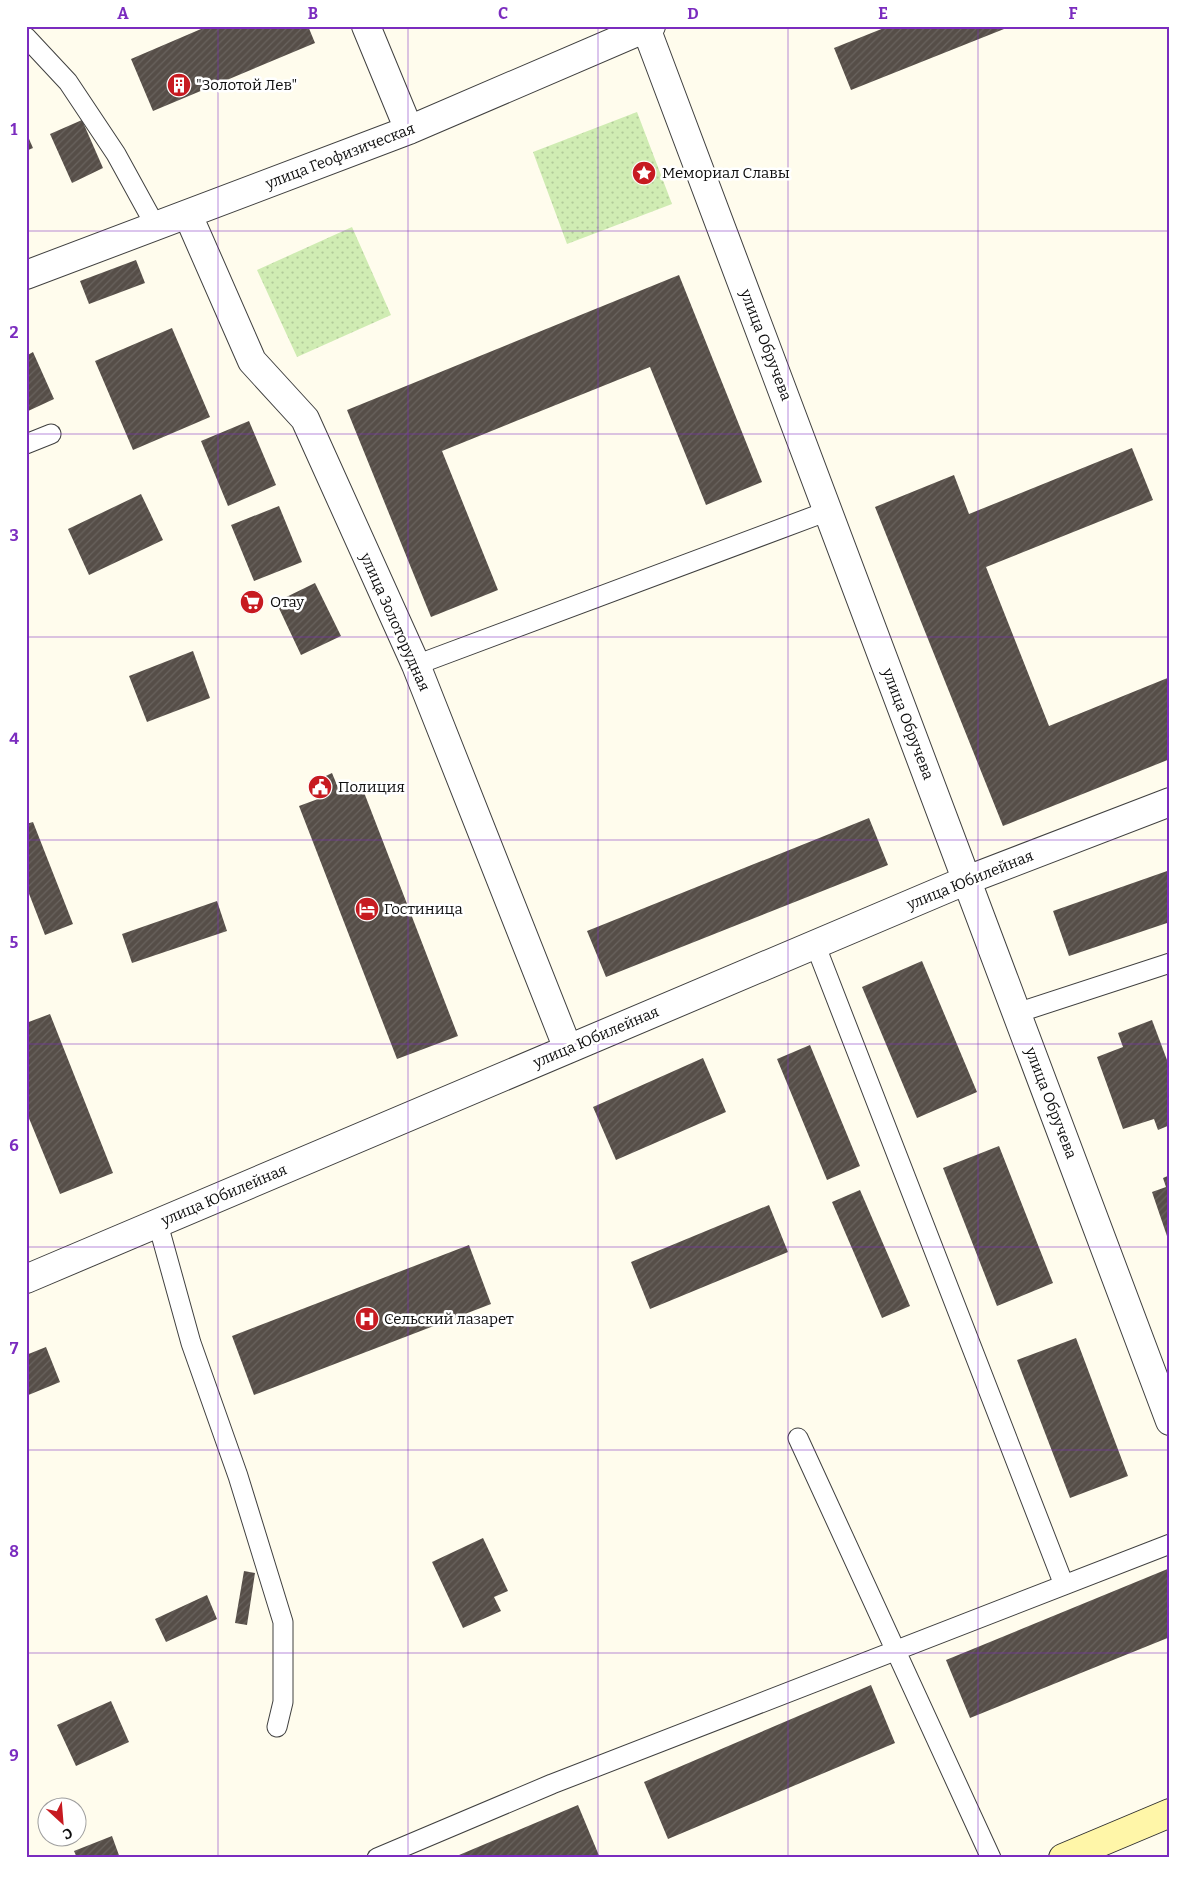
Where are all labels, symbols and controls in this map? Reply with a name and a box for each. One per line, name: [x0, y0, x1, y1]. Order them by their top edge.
text: A: [117, 4, 129, 23]
text: B: [308, 4, 318, 23]
text: C: [498, 4, 508, 23]
text: D: [687, 4, 699, 23]
text: E: [878, 4, 888, 23]
text: F: [1069, 4, 1078, 23]
building icon: "Золотой Лев": [166, 72, 192, 98]
place label: "Золотой Лев": [196, 76, 297, 94]
street label: улица Геофизическая: [262, 119, 417, 193]
text: 1: [11, 120, 18, 139]
place icon: Мемориал Славы: [631, 160, 657, 186]
place label: Мемориал Славы: [662, 164, 790, 182]
street label: улица Обручева: [736, 286, 796, 403]
text: 2: [9, 323, 19, 342]
text: 3: [9, 526, 19, 545]
street label: улица Золоторудная: [356, 549, 434, 694]
supermarket icon: Отау: [239, 589, 265, 615]
place label: Отау: [270, 593, 304, 611]
street label: улица Обручева: [878, 665, 938, 782]
text: 4: [9, 729, 19, 748]
public building icon: Полиция: [307, 774, 333, 800]
place label: Полиция: [338, 778, 405, 796]
street label: улица Юбилейная: [903, 846, 1036, 914]
hotel icon: Гостиница: [354, 896, 380, 922]
place label: Гостиница: [384, 900, 463, 918]
text: 5: [10, 933, 19, 952]
street label: улица Юбилейная: [530, 1002, 662, 1072]
street label: улица Обручева: [1021, 1044, 1081, 1161]
text: 6: [9, 1136, 19, 1155]
street label: улица Юбилейная: [158, 1160, 290, 1230]
hospital icon: Сельский лазарет: [354, 1306, 380, 1332]
place label: Сельский лазарет: [384, 1310, 514, 1328]
text: 7: [10, 1339, 19, 1358]
text: 8: [9, 1542, 19, 1561]
text: 9: [9, 1746, 19, 1765]
north arrow: [38, 1796, 88, 1846]
text: С: [60, 1824, 75, 1843]

